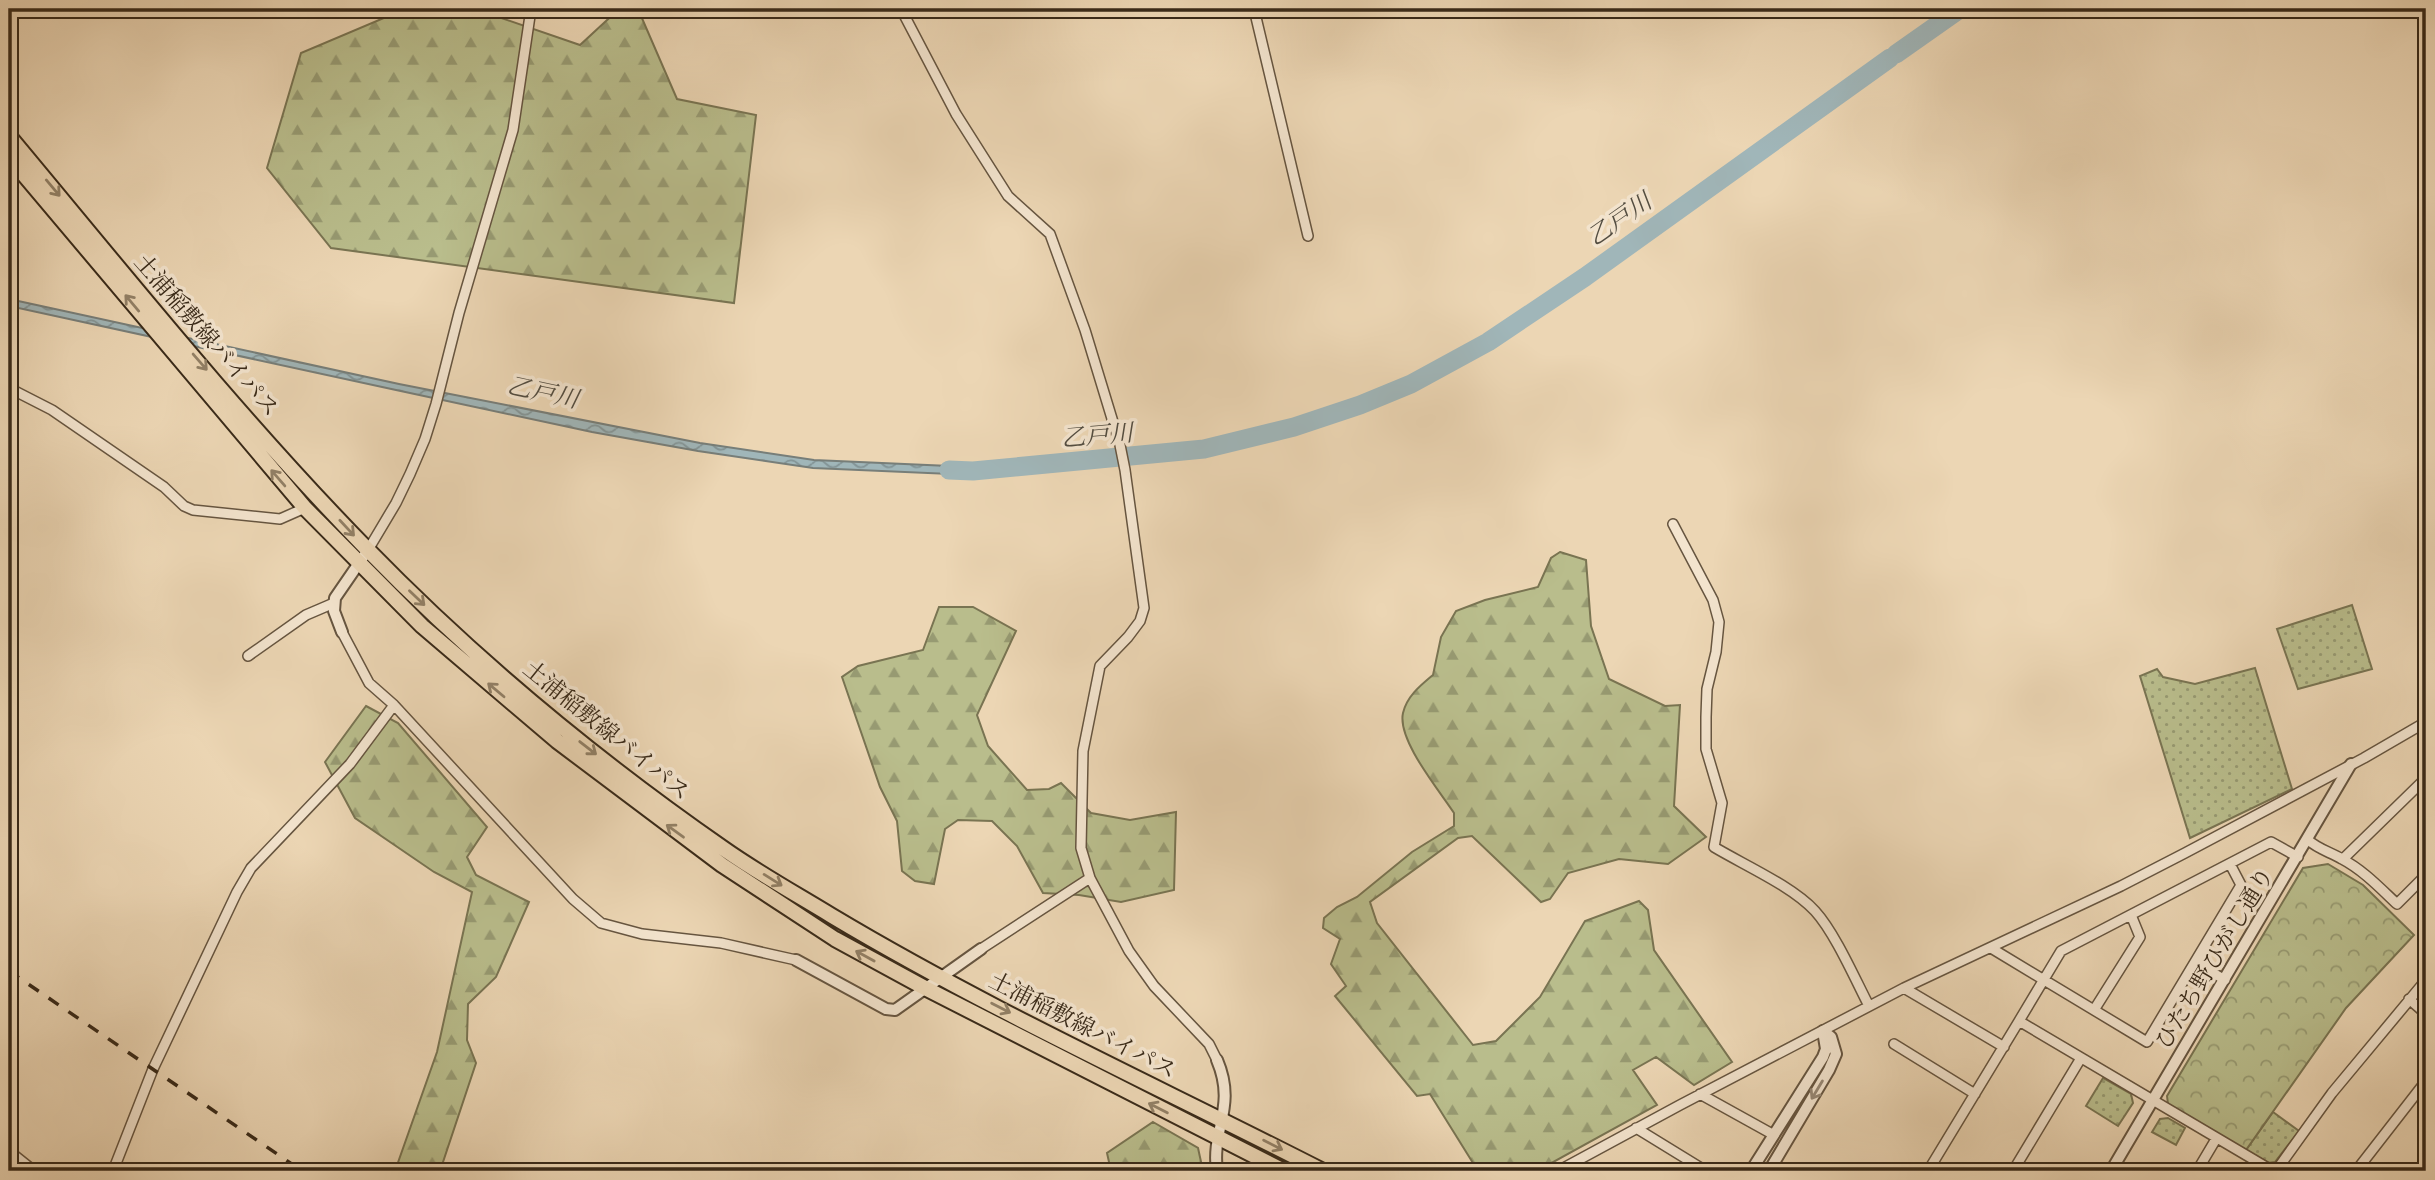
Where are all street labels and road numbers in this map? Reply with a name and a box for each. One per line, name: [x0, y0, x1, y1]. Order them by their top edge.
street label: 土浦稲敷線バイパス: [129, 248, 285, 422]
street label: 土浦稲敷線バイパス: [518, 654, 696, 806]
street label: ひたち野ひがし通り: [2149, 862, 2279, 1054]
street label: 土浦稲敷線バイパス: [985, 966, 1181, 1084]

